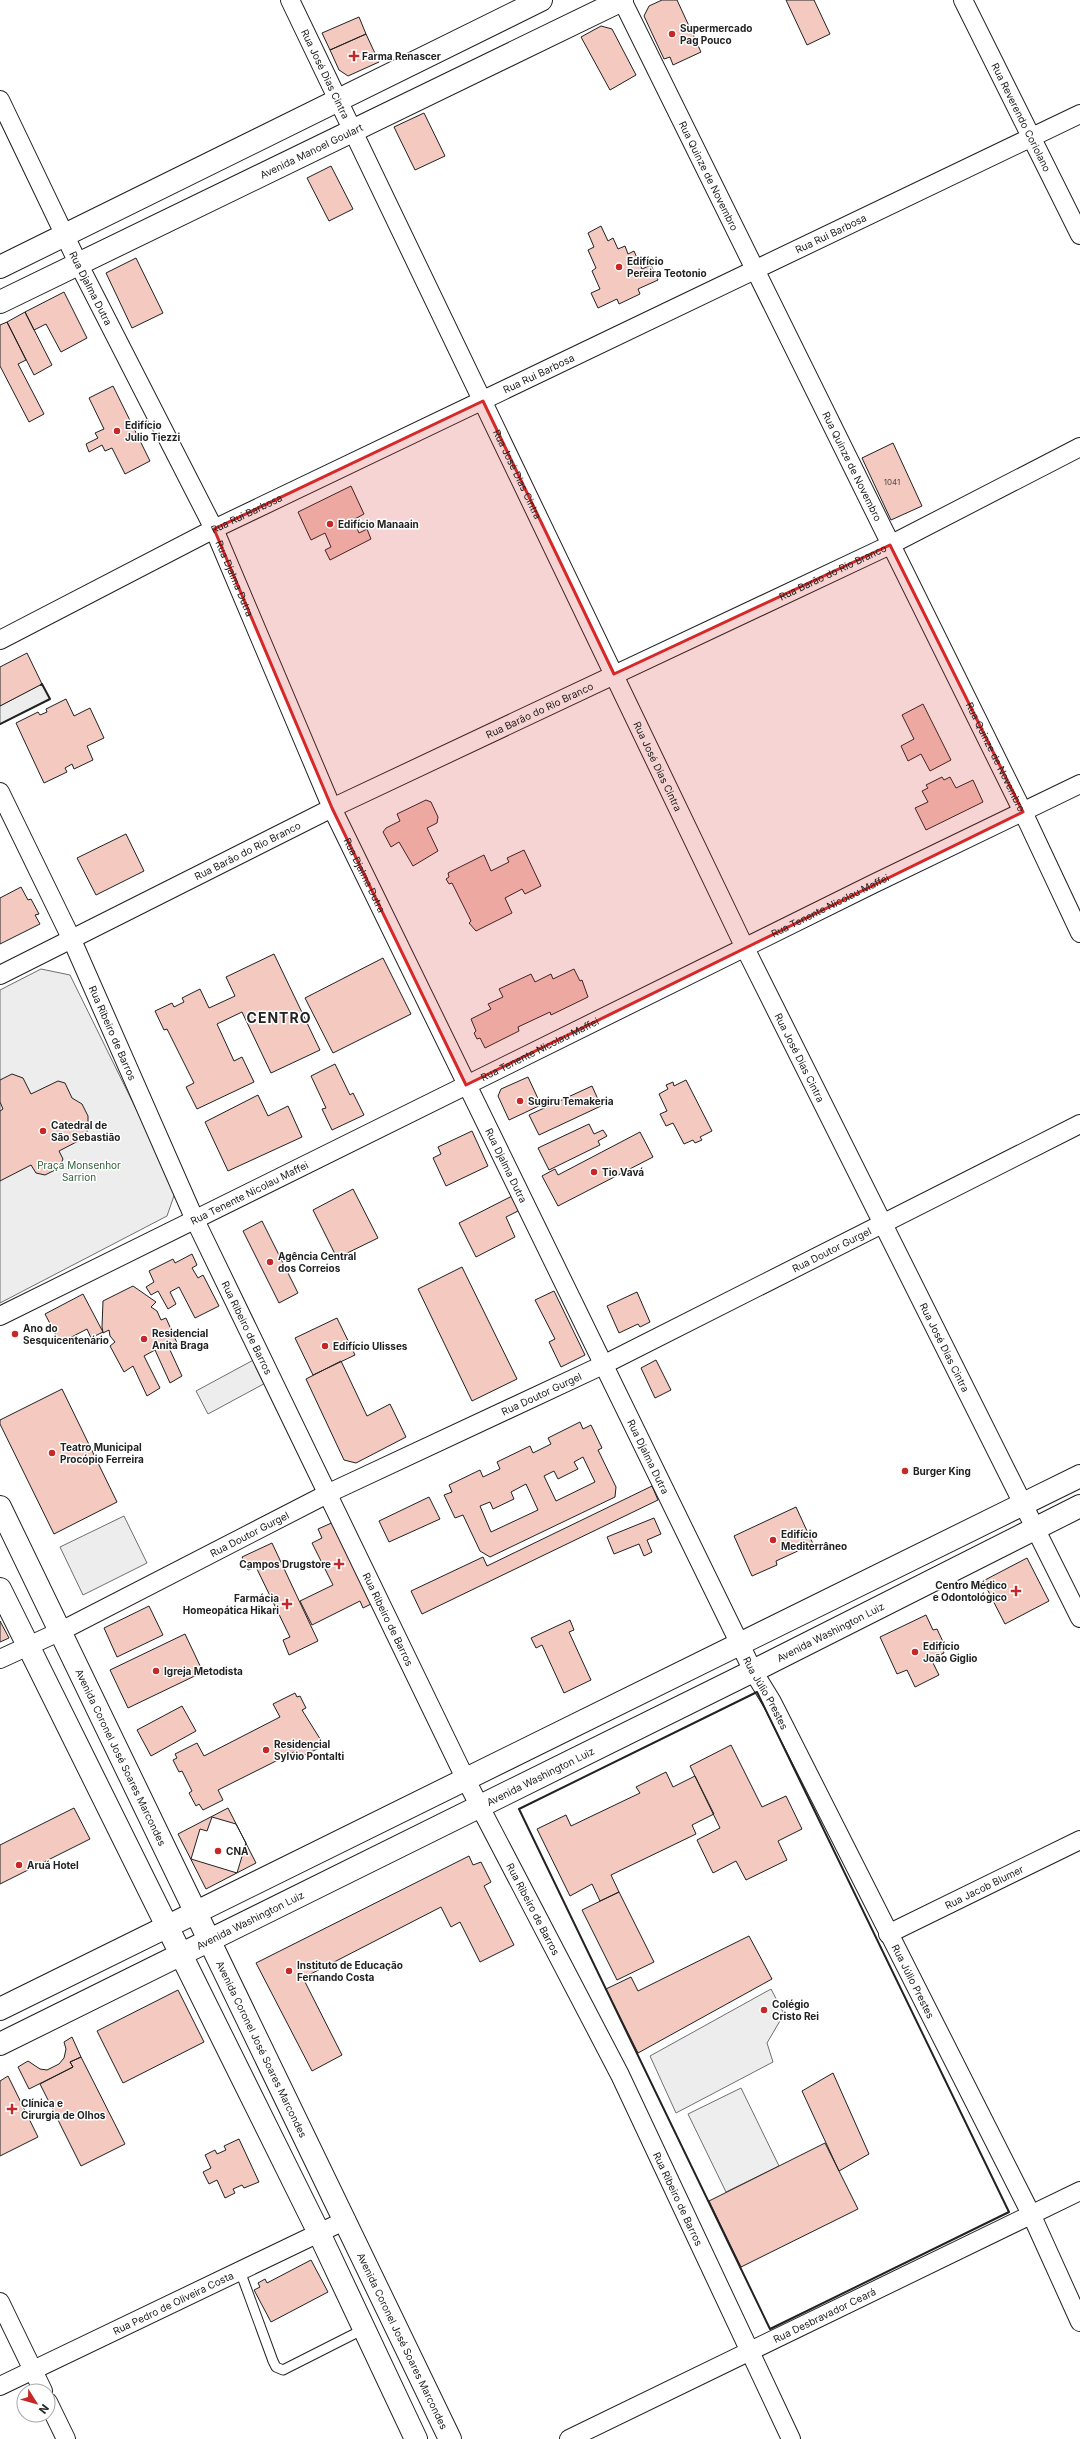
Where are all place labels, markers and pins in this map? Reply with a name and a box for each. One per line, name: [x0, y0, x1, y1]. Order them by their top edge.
place label: Supermercado Pag Pouco: [680, 22, 752, 47]
marker: Supermercado Pag Pouco: [667, 29, 677, 39]
place label: Farma Renascer: [362, 50, 441, 62]
marker: Farma Renascer: [349, 51, 359, 61]
place label: Edifício Pereira Teotonio: [627, 255, 707, 279]
marker: Edifício Pereira Teotonio: [614, 262, 624, 272]
place label: Edifício Julio Tiezzi: [125, 419, 181, 443]
marker: Edifício Julio Tiezzi: [112, 426, 122, 436]
place label: Edifício Manaain: [338, 518, 419, 530]
marker: Edifício Manaain: [325, 519, 335, 529]
place label: Sugiru Temakeria: [528, 1095, 614, 1108]
marker: Sugiru Temakeria: [515, 1096, 525, 1106]
place label: Catedral de São Sebastião: [51, 1119, 120, 1143]
marker: Catedral de São Sebastião: [38, 1126, 48, 1136]
place label: Tio Vavá: [602, 1166, 644, 1178]
marker: Tio Vavá: [589, 1167, 599, 1177]
place label: Agência Central dos Correios: [278, 1250, 356, 1274]
marker: Agência Central dos Correios: [265, 1257, 275, 1267]
place label: Ano do Sesquicentenário: [23, 1322, 109, 1346]
place label: Residencial Anita Braga: [152, 1327, 209, 1352]
marker: Ano do Sesquicentenário: [10, 1329, 20, 1339]
marker: Residencial Anita Braga: [139, 1334, 149, 1344]
place label: Edifício Ulisses: [333, 1340, 408, 1352]
marker: Edifício Ulisses: [320, 1341, 330, 1351]
place label: Teatro Municipal Procópio Ferreira: [60, 1441, 144, 1465]
marker: Teatro Municipal Procópio Ferreira: [47, 1448, 57, 1458]
place label: Burger King: [913, 1465, 971, 1478]
marker: Burger King: [900, 1466, 910, 1476]
place label: Edifício Mediterrâneo: [781, 1528, 847, 1552]
marker: Edifício Mediterrâneo: [768, 1535, 778, 1545]
place label: Campos Drugstore: [239, 1558, 331, 1571]
marker: Campos Drugstore: [334, 1559, 344, 1569]
place label: Centro Médico e Odontológico: [933, 1579, 1007, 1604]
marker: Centro Médico e Odontológico: [1010, 1585, 1022, 1597]
place label: Farmácia Homeopática Hikari: [183, 1592, 279, 1616]
marker: Farmácia Homeopática Hikari: [282, 1599, 292, 1609]
place label: Edifício João Giglio: [923, 1640, 977, 1665]
marker: Edifício João Giglio: [910, 1647, 920, 1657]
place label: Igreja Metodista: [164, 1665, 243, 1678]
marker: Igreja Metodista: [151, 1666, 161, 1676]
place label: Residencial Sylvio Pontalti: [274, 1738, 344, 1763]
marker: Residencial Sylvio Pontalti: [261, 1745, 271, 1755]
place label: CNA: [226, 1845, 249, 1857]
marker: CNA: [213, 1846, 223, 1856]
place label: Aruá Hotel: [27, 1859, 79, 1871]
marker: Aruá Hotel: [14, 1860, 24, 1870]
place label: Instituto de Educação Fernando Costa: [297, 1959, 403, 1983]
marker: Instituto de Educação Fernando Costa: [284, 1966, 294, 1976]
place label: Colégio Cristo Rei: [772, 1998, 819, 2022]
marker: Colégio Cristo Rei: [759, 2005, 769, 2015]
place label: Clínica e Cirurgia de Olhos: [21, 2097, 106, 2122]
marker: Clínica e Cirurgia de Olhos: [6, 2103, 18, 2115]

